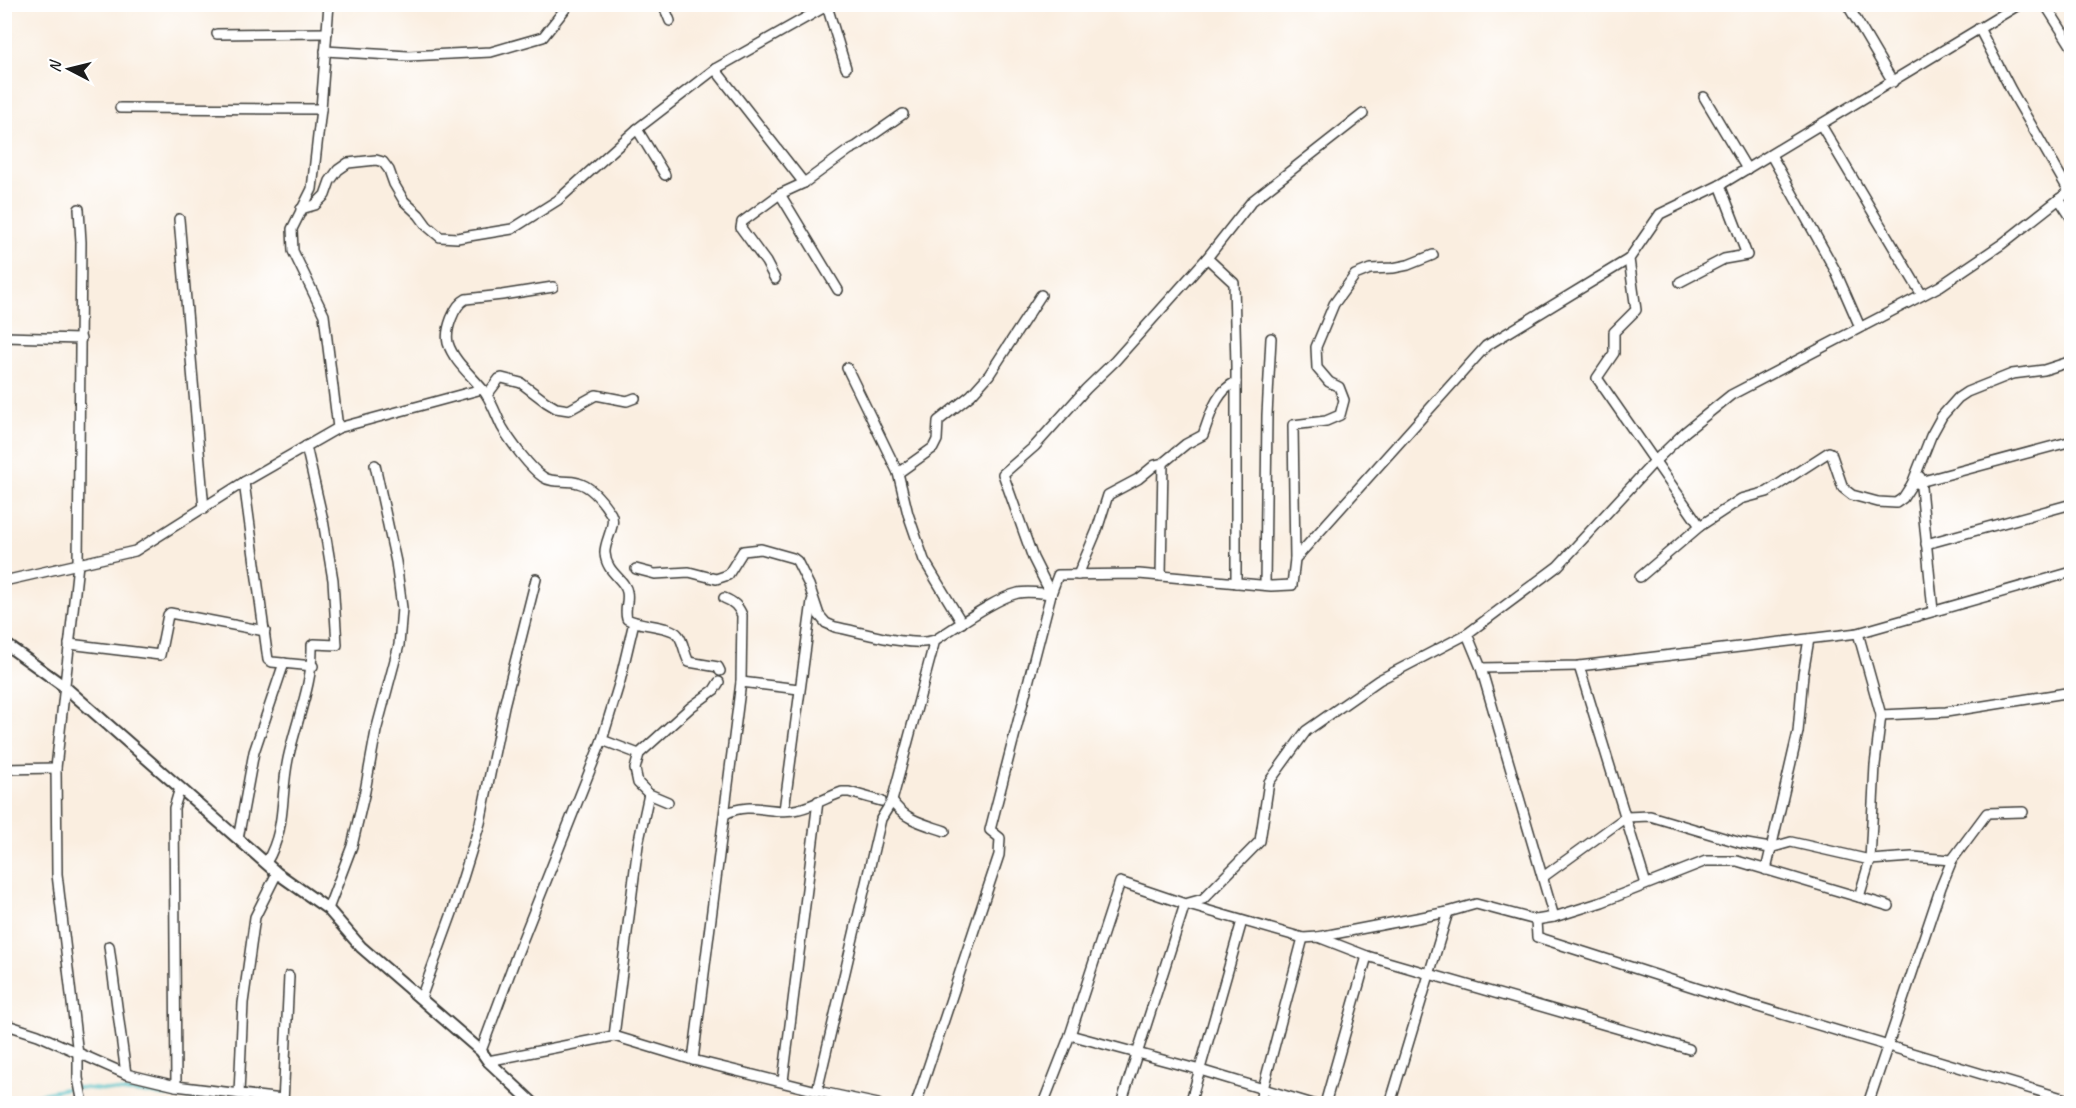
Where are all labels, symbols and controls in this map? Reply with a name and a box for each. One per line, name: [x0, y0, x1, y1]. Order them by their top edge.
north arrow: [39, 39, 99, 99]
text: N: [45, 58, 66, 73]

